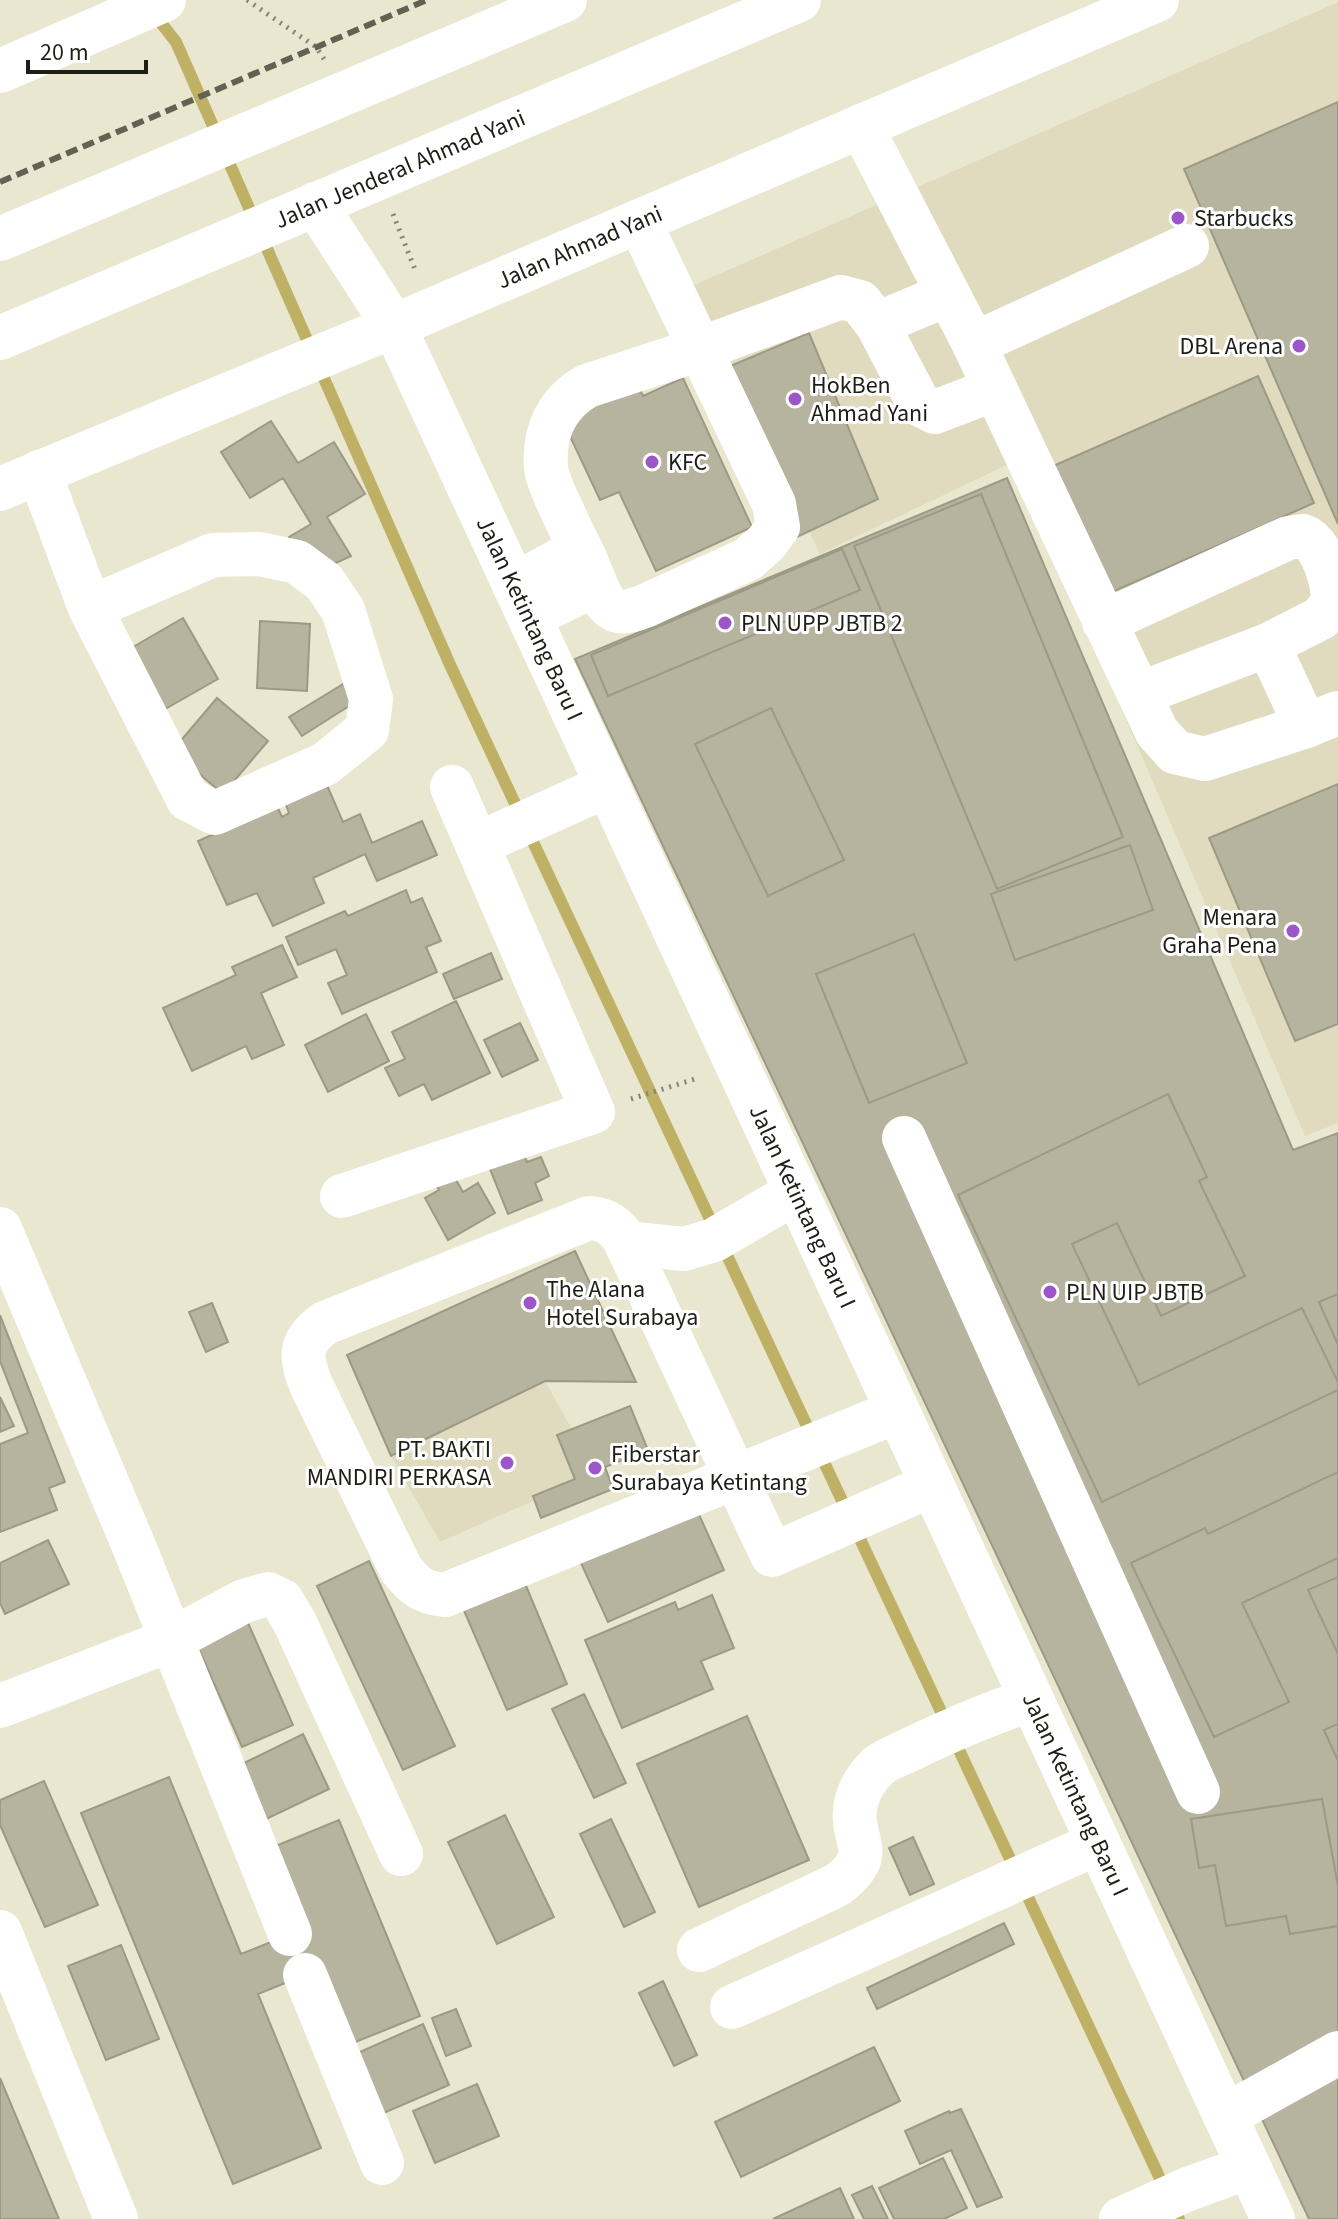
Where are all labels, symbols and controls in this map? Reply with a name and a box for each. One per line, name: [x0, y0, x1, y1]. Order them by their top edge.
scale bar: [28, 24, 146, 74]
text: 20 m: [40, 35, 89, 70]
street label: Jalan Jenderal Ahmad Yani: [269, 100, 531, 238]
street label: Jalan Ahmad Yani: [491, 196, 668, 298]
place label: Starbucks: [1194, 201, 1293, 236]
marker: Starbucks: [1169, 209, 1187, 227]
place label: DBL Arena: [1179, 329, 1283, 364]
marker: DBL Arena: [1290, 337, 1308, 355]
place label: HokBen Ahmad Yani: [811, 368, 928, 431]
marker: HokBen Ahmad Yani: [786, 390, 804, 408]
place label: KFC: [668, 445, 707, 480]
marker: KFC: [643, 453, 661, 471]
street label: Jalan Ketintang Baru I: [467, 511, 592, 726]
place label: PLN UPP JBTB 2: [741, 606, 903, 641]
marker: PLN UPP JBTB 2: [716, 614, 734, 632]
place label: Menara Graha Pena: [1162, 900, 1277, 963]
marker: Menara Graha Pena: [1284, 922, 1302, 940]
street label: Jalan Ketintang Baru I: [740, 1099, 865, 1314]
place label: The Alana Hotel Surabaya: [546, 1272, 698, 1335]
place label: PLN UIP JBTB: [1066, 1275, 1204, 1310]
marker: PLN UIP JBTB: [1041, 1283, 1059, 1301]
marker: The Alana Hotel Surabaya: [521, 1294, 539, 1312]
place label: PT. BAKTI MANDIRI PERKASA: [307, 1432, 491, 1495]
place label: Fiberstar Surabaya Ketintang: [611, 1437, 807, 1500]
marker: PT. BAKTI MANDIRI PERKASA: [498, 1454, 516, 1472]
marker: Fiberstar Surabaya Ketintang: [586, 1459, 604, 1477]
street label: Jalan Ketintang Baru I: [1013, 1687, 1138, 1902]

